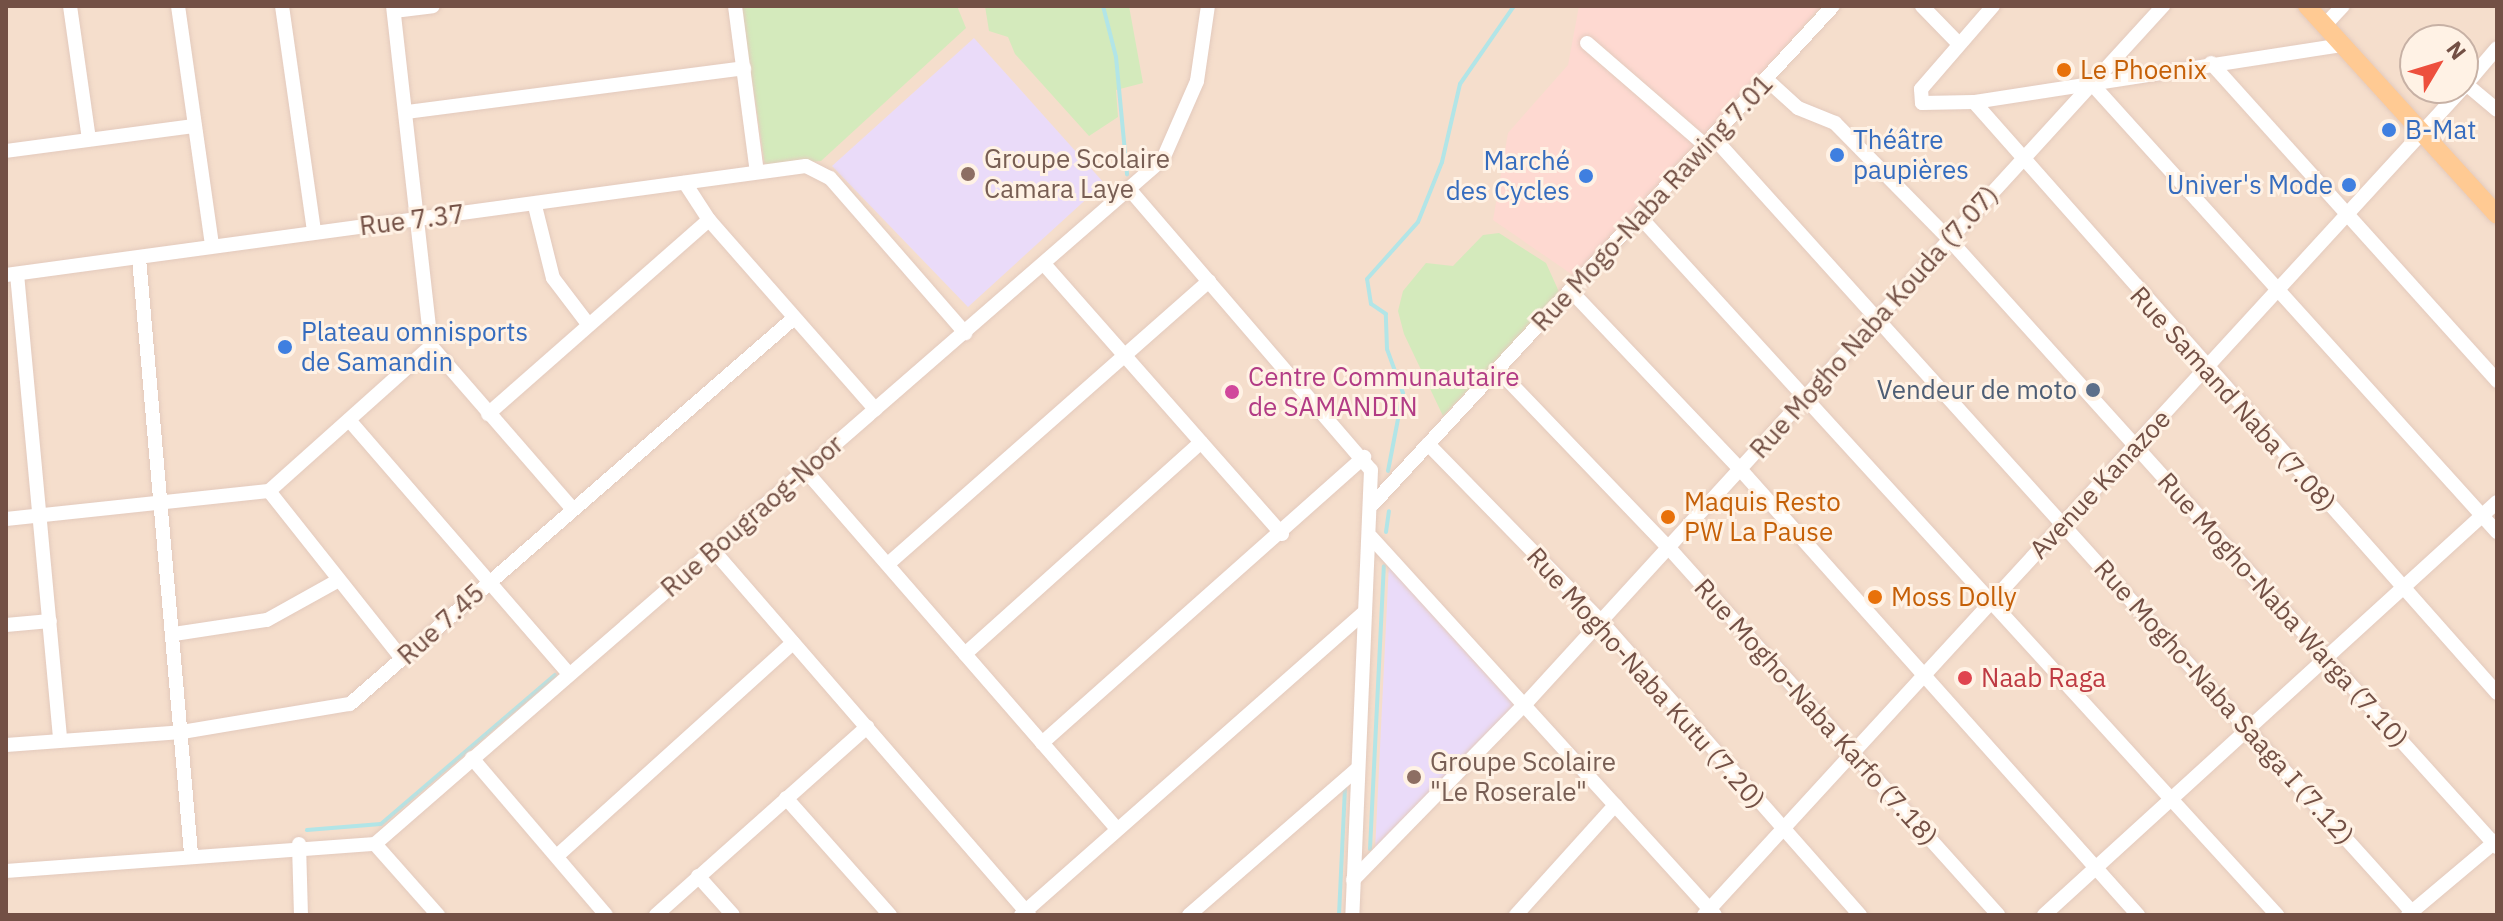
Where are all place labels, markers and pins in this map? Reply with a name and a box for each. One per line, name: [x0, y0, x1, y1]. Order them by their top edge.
place label: Le Phoenix: [2080, 54, 2207, 86]
marker: Le Phoenix: [2055, 61, 2073, 79]
place label: B-Mat: [2405, 114, 2476, 146]
marker: B-Mat: [2380, 121, 2398, 139]
place label: Théâtre paupières: [1853, 124, 1969, 186]
place label: Groupe Scolaire Camara Laye: [984, 143, 1170, 204]
place label: Marché des Cycles: [1446, 145, 1570, 206]
marker: Théâtre paupières: [1828, 146, 1846, 164]
marker: Groupe Scolaire Camara Laye: [959, 165, 977, 183]
marker: Marché des Cycles: [1577, 167, 1595, 185]
place label: Univer's Mode: [2167, 169, 2333, 201]
marker: Univer's Mode: [2340, 176, 2358, 194]
place label: Plateau omnisports de Samandin: [301, 316, 528, 378]
marker: Plateau omnisports de Samandin: [276, 338, 294, 356]
place label: Centre Communautaire de SAMANDIN: [1248, 361, 1520, 422]
place label: Vendeur de moto: [1877, 374, 2077, 406]
marker: Vendeur de moto: [2084, 381, 2102, 399]
marker: Centre Communautaire de SAMANDIN: [1223, 383, 1241, 401]
place label: Maquis Resto PW La Pause: [1684, 486, 1841, 548]
marker: Maquis Resto PW La Pause: [1659, 508, 1677, 526]
place label: Moss Dolly: [1891, 581, 2017, 613]
marker: Moss Dolly: [1866, 588, 1884, 606]
place label: Naab Raga: [1981, 662, 2106, 694]
marker: Naab Raga: [1956, 669, 1974, 687]
place label: Groupe Scolaire "Le Roserale": [1430, 746, 1616, 808]
marker: Groupe Scolaire "Le Roserale": [1405, 768, 1423, 786]

